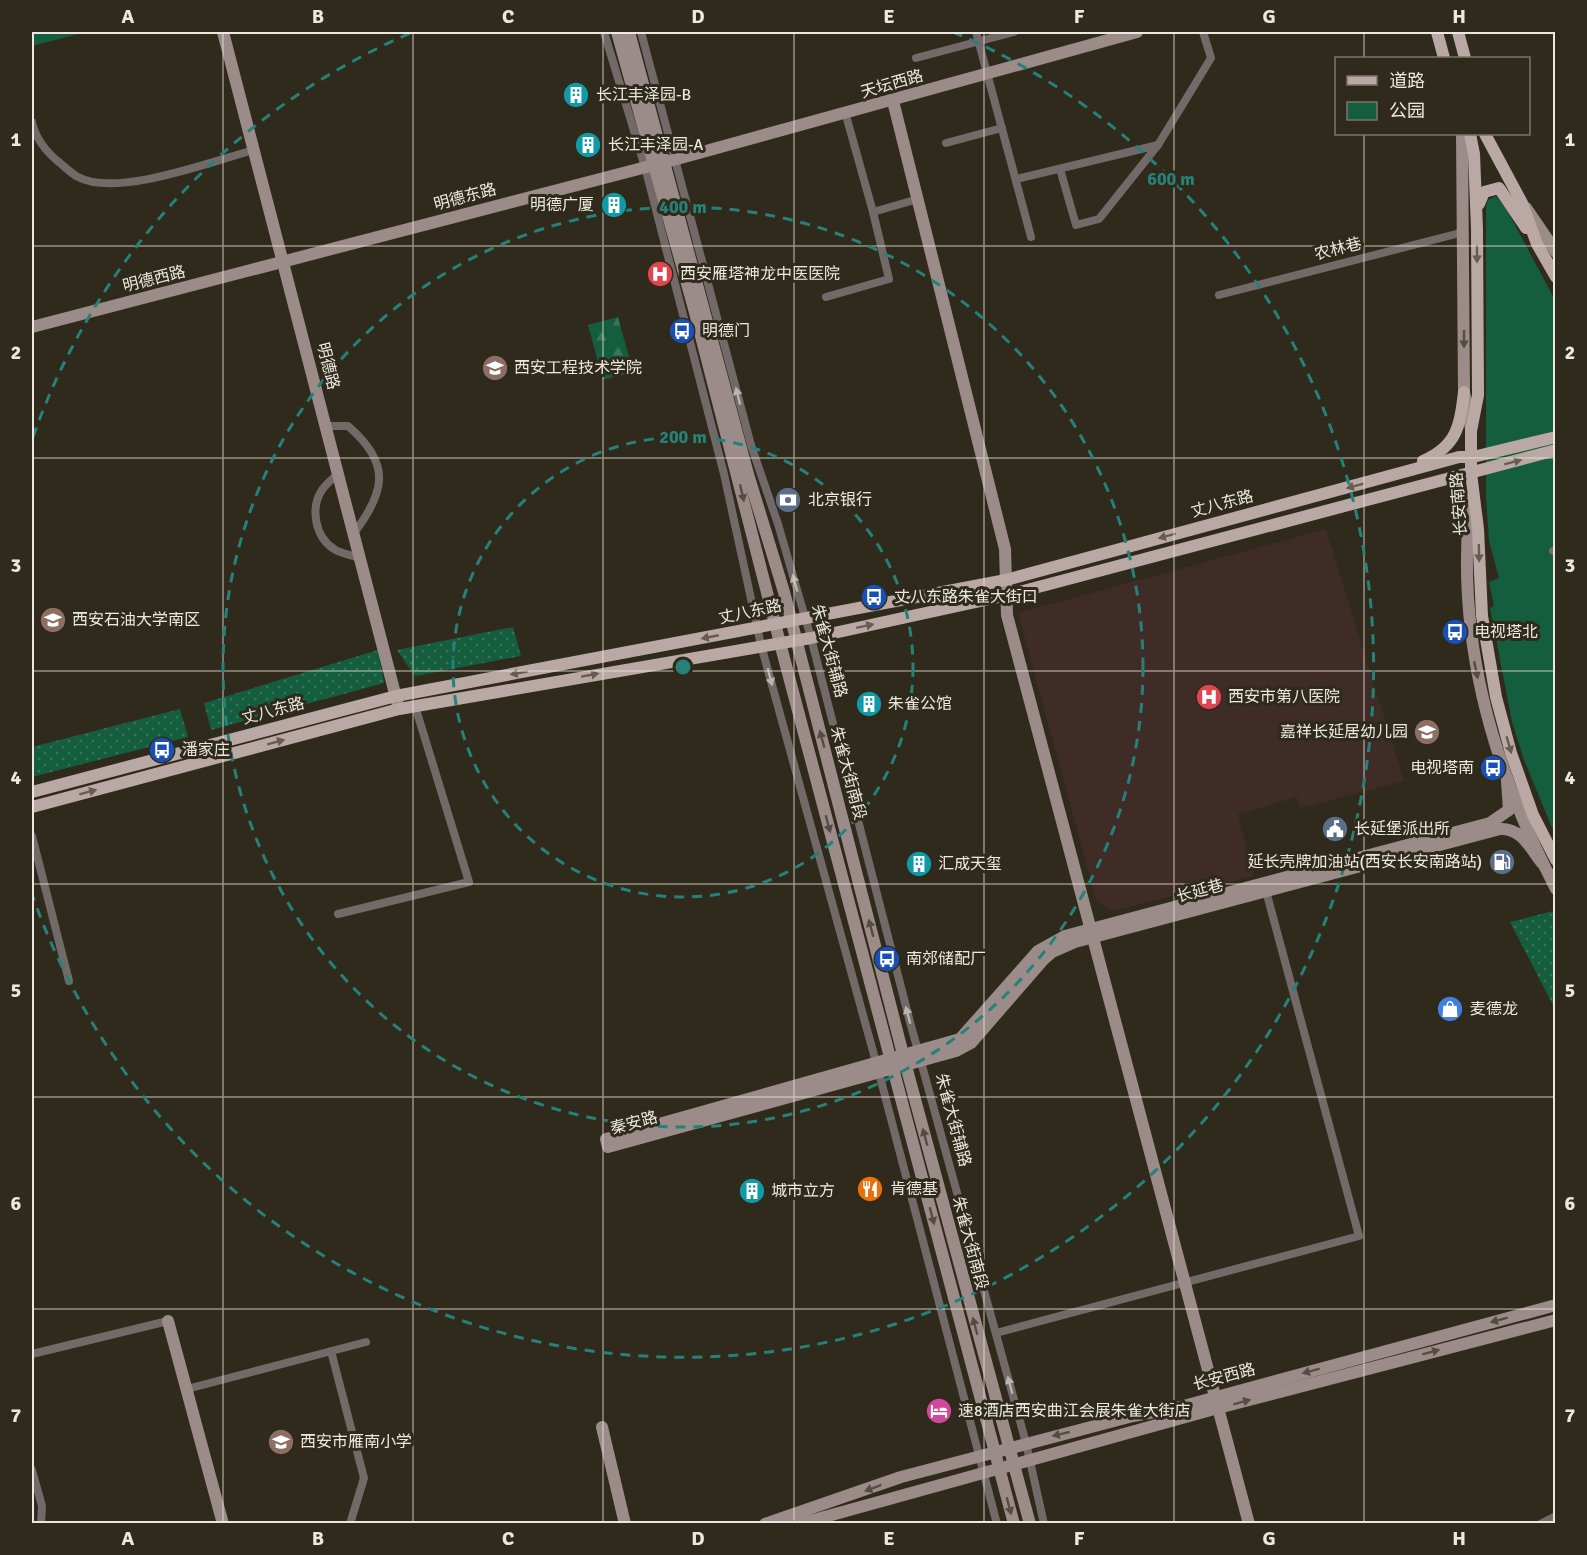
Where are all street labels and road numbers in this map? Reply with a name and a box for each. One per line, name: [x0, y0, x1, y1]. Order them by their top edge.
street label: 天坛西路: [858, 66, 926, 102]
street label: 明德东路: [431, 179, 499, 215]
street label: 农林巷: [1312, 233, 1364, 265]
street label: 明德西路: [121, 262, 187, 296]
street label: 明德路: [312, 340, 344, 392]
street label: 长安南路: [1447, 471, 1471, 537]
street label: 丈八东路: [1188, 486, 1256, 522]
street label: 丈八东路: [717, 596, 783, 628]
street label: 朱雀大街辅路: [807, 602, 851, 700]
street label: 丈八东路: [239, 693, 307, 729]
street label: 朱雀大街南段: [826, 724, 870, 822]
street label: 长延巷: [1174, 875, 1226, 907]
street label: 朱雀大街辅路: [931, 1071, 975, 1169]
street label: 秦安路: [608, 1107, 660, 1139]
street label: 朱雀大街南段: [948, 1194, 992, 1292]
street label: 长安西路: [1190, 1359, 1258, 1395]

